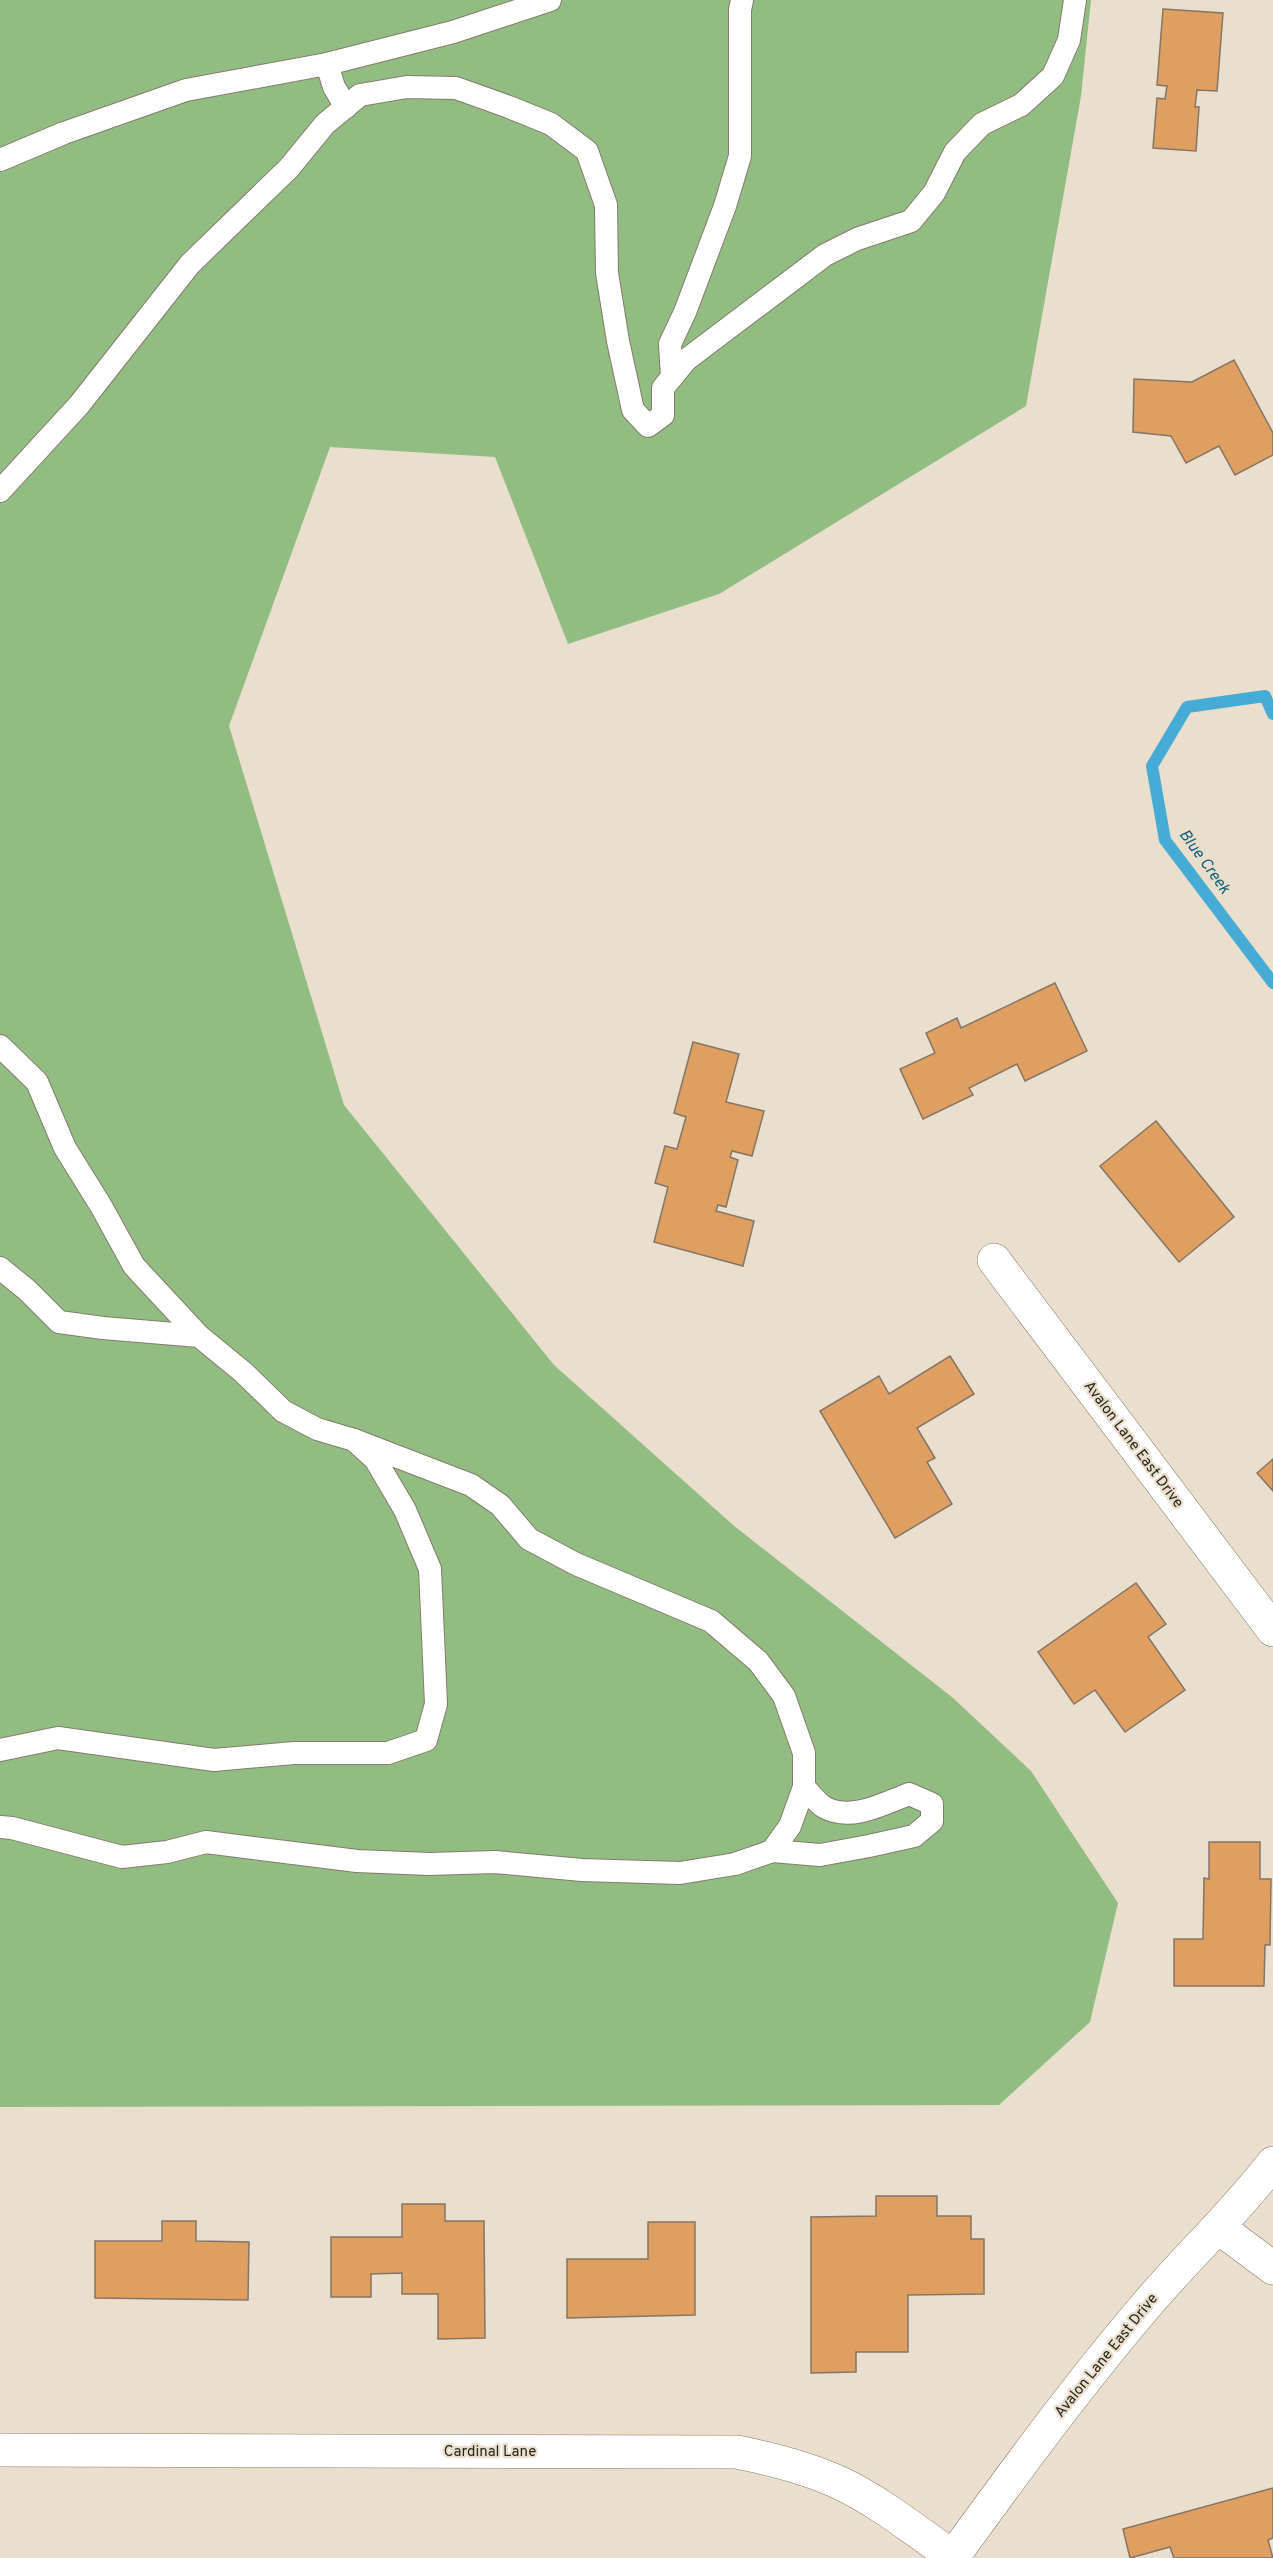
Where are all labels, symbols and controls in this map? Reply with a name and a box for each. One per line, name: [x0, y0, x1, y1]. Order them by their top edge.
water label: Blue Creek: [1174, 826, 1235, 899]
street label: Avalon Lane East Drive: [1079, 1378, 1187, 1512]
street label: Avalon Lane East Drive: [1051, 2290, 1163, 2422]
street label: Cardinal Lane: [444, 2443, 536, 2462]

